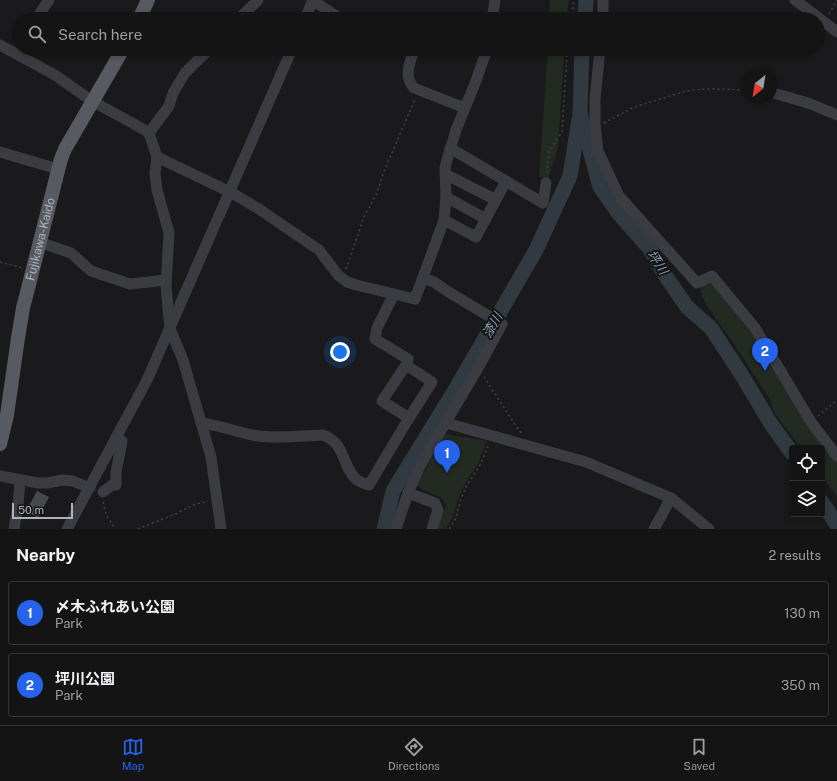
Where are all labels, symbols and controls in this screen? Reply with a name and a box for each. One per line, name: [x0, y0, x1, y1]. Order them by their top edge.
search box: [12, 12, 825, 56]
icon: search: [26, 23, 48, 45]
text: Search here: [58, 26, 142, 43]
north arrow: [741, 68, 777, 104]
street label: Fujikawa-Kaido: [23, 196, 58, 282]
water label: 坪川: [644, 247, 672, 279]
water label: 漆川: [479, 309, 506, 340]
pin: 2: [752, 338, 778, 371]
your location: [330, 342, 350, 362]
pin: 1: [434, 440, 460, 473]
map controls: [789, 445, 825, 517]
button: locate: [789, 445, 825, 481]
button: layers: [789, 481, 825, 517]
scale bar: [12, 501, 73, 520]
text: 50 m: [18, 504, 44, 516]
text: Nearby: [16, 545, 75, 565]
text: 2 results: [769, 548, 821, 563]
text: 〆木ふれあい公園: [55, 598, 175, 615]
text: 1: [27, 606, 33, 621]
text: 130 m: [784, 606, 820, 621]
text: Park: [55, 616, 83, 631]
text: 坪川公園: [55, 670, 115, 687]
text: 2: [26, 678, 34, 693]
text: 350 m: [781, 678, 820, 693]
text: Park: [55, 688, 83, 703]
tab: Map: [122, 736, 144, 772]
tab: Directions: [388, 736, 440, 772]
tab: Saved: [684, 736, 715, 772]

